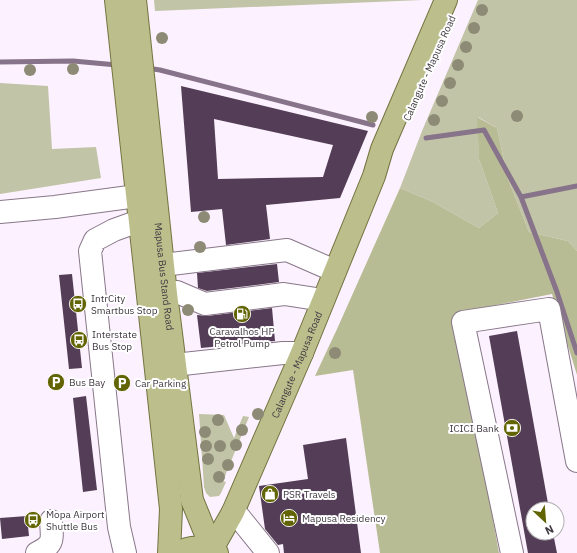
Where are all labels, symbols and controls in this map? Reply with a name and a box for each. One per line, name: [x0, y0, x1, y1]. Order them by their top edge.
street label: Calangute - Mapusa Road: [400, 13, 459, 123]
street label: Mapusa Bus Stand Road: [151, 222, 177, 331]
place label: IntrCity Smartbus Stop: [91, 292, 158, 317]
bus stop icon: IntrCity Smartbus Stop: [68, 294, 88, 314]
fuel station icon: Caravalhos HP Petrol Pump: [232, 304, 252, 324]
street label: Calangute - Mapusa Road: [269, 310, 325, 420]
place label: Caravalhos HP Petrol Pump: [210, 325, 274, 350]
place label: Interstate Bus Stop: [92, 328, 137, 353]
bus stop icon: Interstate Bus Stop: [69, 330, 89, 350]
parking icon: Bus Bay: [46, 372, 66, 392]
parking icon: Car Parking: [112, 373, 132, 393]
place label: Bus Bay: [69, 376, 105, 389]
place label: Car Parking: [135, 377, 187, 390]
bank icon: ICICI Bank: [502, 418, 522, 438]
place label: ICICI Bank: [449, 422, 500, 435]
shop icon: PSR Travels: [260, 484, 280, 504]
place label: PSR Travels: [283, 488, 336, 501]
north arrow: [525, 501, 565, 541]
place label: Mopa Airport Shuttle Bus: [46, 508, 105, 533]
hotel icon: Mapusa Residency: [279, 508, 299, 528]
bus stop icon: Mopa Airport Shuttle Bus: [23, 510, 43, 530]
place label: Mapusa Residency: [302, 512, 386, 525]
text: N: [543, 522, 556, 538]

